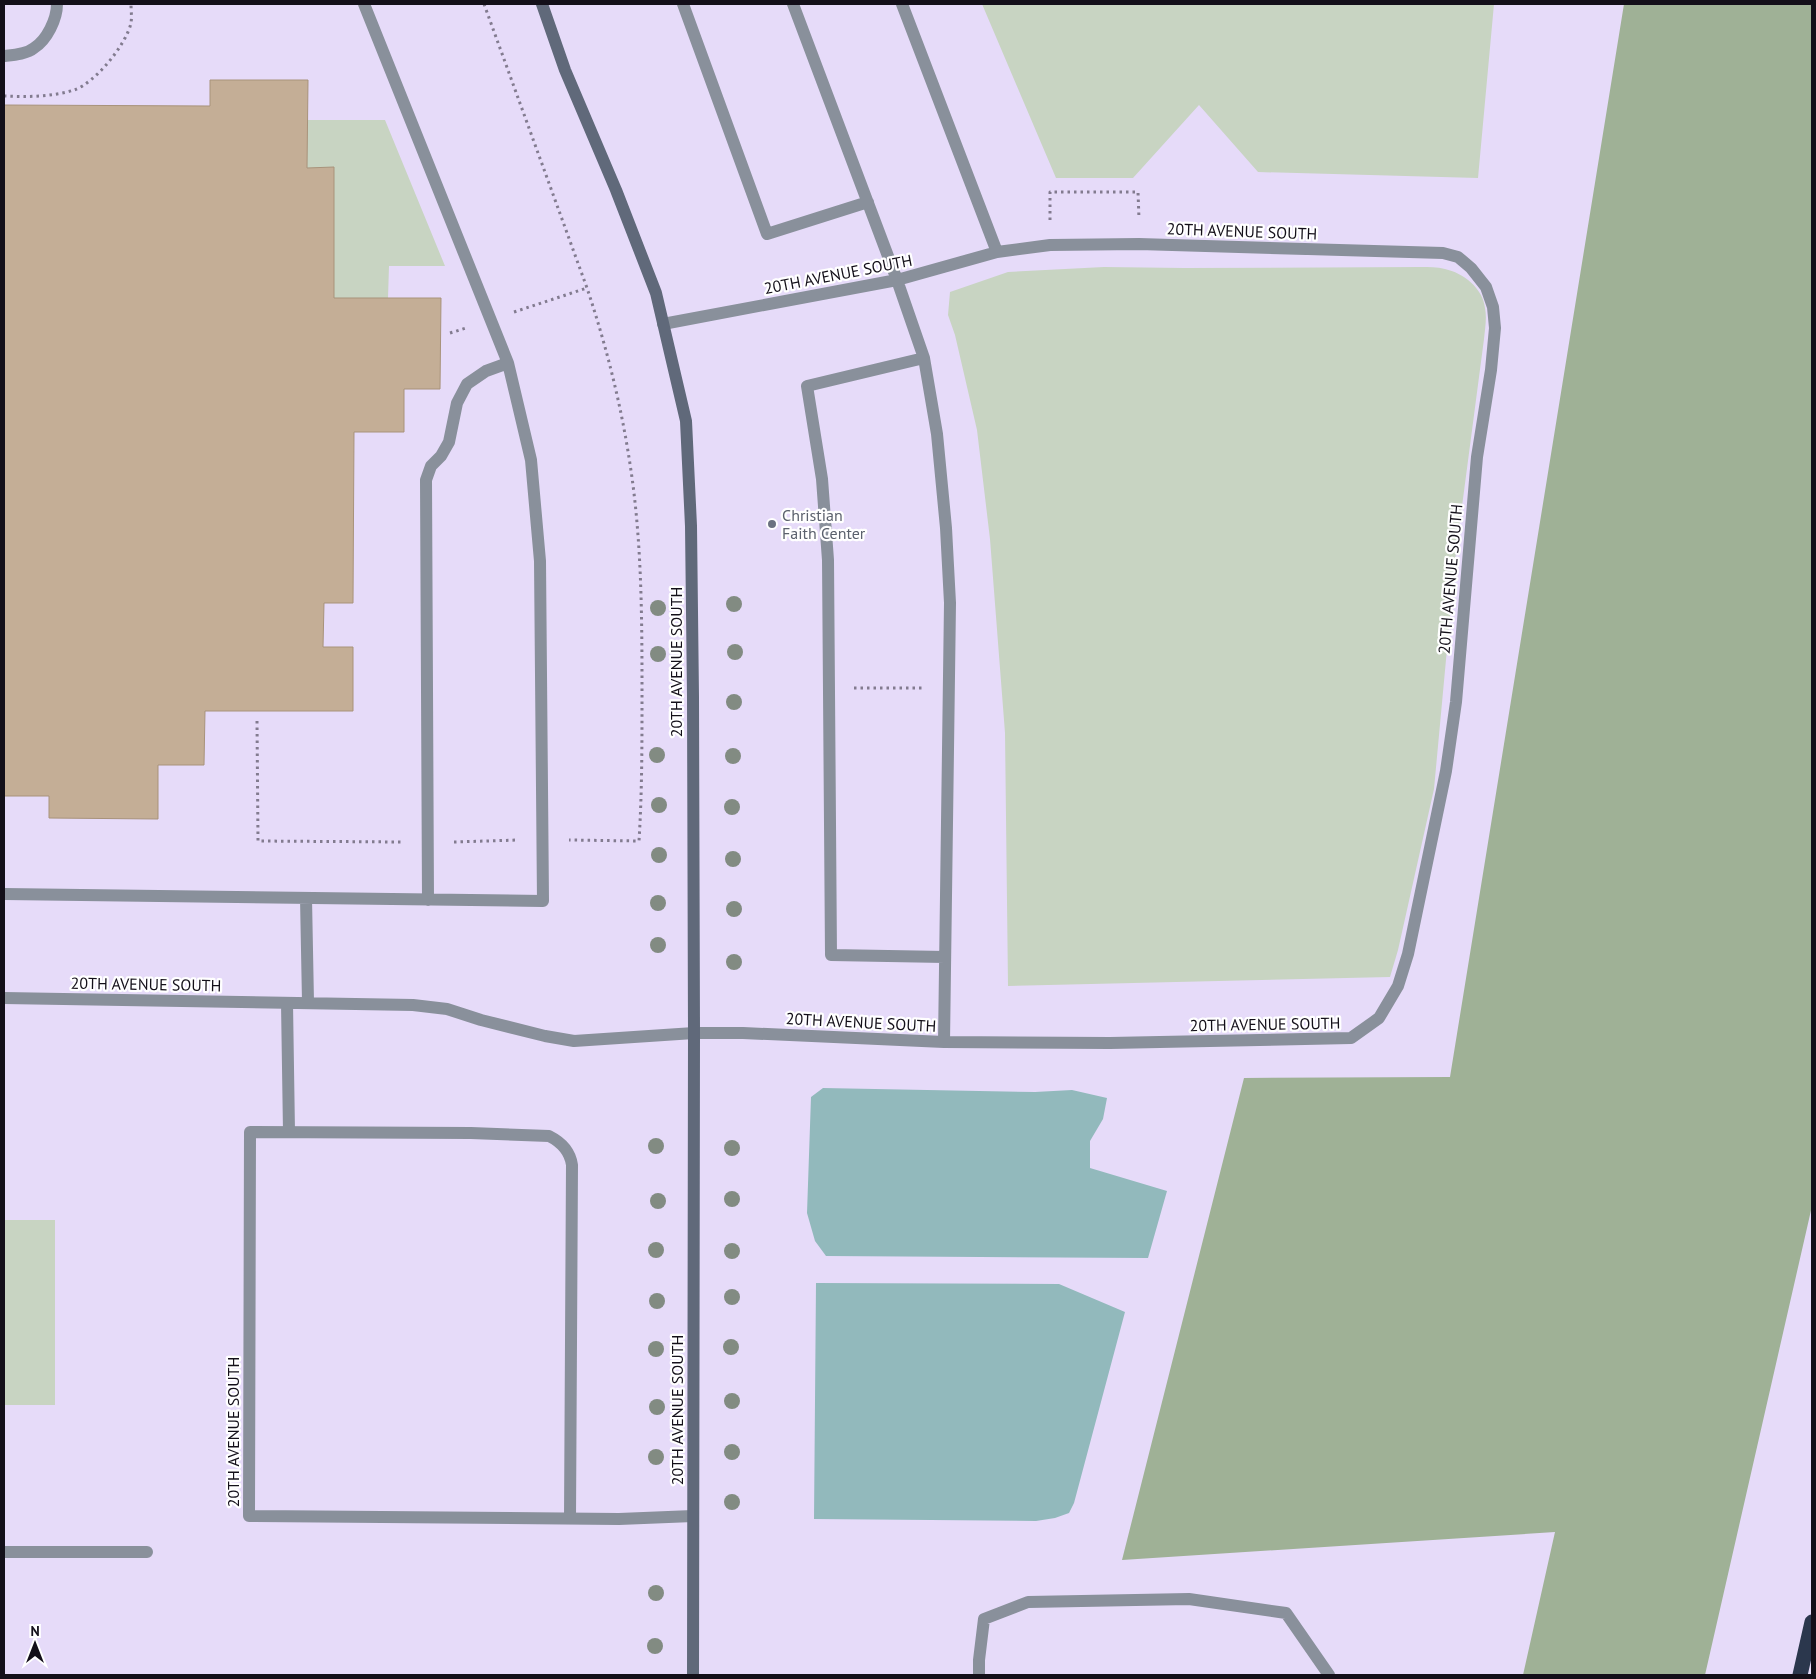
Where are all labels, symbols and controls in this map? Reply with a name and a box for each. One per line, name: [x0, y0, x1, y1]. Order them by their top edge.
street label: 20TH AVENUE SOUTH: [1166, 218, 1318, 244]
street label: 20TH AVENUE SOUTH: [762, 250, 914, 298]
street label: 20TH AVENUE SOUTH: [1433, 503, 1467, 655]
place label: Christian Faith Center: [782, 505, 866, 543]
marker: Christian Faith Center: [766, 518, 778, 530]
street label: 20TH AVENUE SOUTH: [666, 587, 686, 737]
street label: 20TH AVENUE SOUTH: [70, 973, 222, 995]
street label: 20TH AVENUE SOUTH: [785, 1008, 937, 1036]
street label: 20TH AVENUE SOUTH: [1189, 1013, 1341, 1035]
street label: 20TH AVENUE SOUTH: [667, 1335, 687, 1485]
street label: 20TH AVENUE SOUTH: [223, 1357, 243, 1507]
north arrow: [10, 1619, 60, 1669]
text: N: [30, 1622, 40, 1640]

